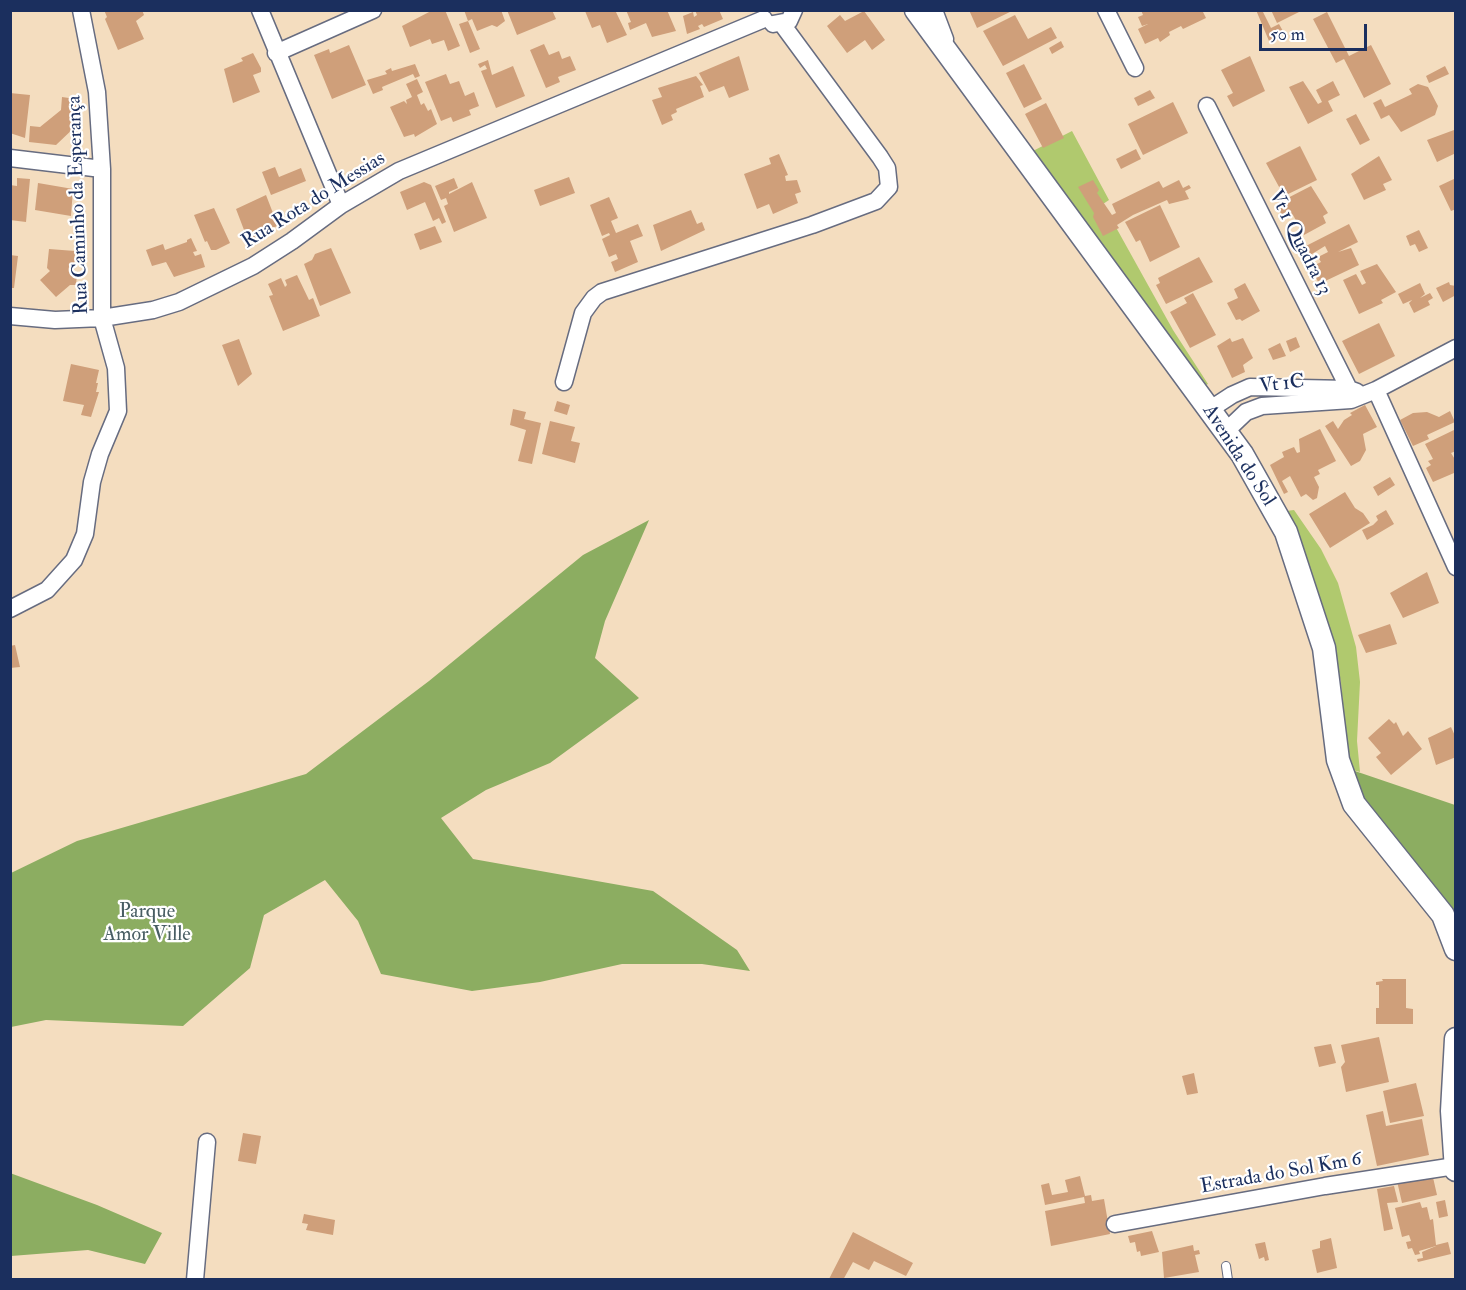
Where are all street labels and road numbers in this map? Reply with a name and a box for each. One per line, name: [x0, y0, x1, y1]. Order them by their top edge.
street label: Rua Caminho da Esperança: [63, 95, 95, 315]
street label: Rua Rota do Messias: [238, 147, 390, 255]
street label: Vt 1 Quadra 13: [1262, 186, 1336, 300]
street label: Vt 1C: [1258, 370, 1306, 400]
street label: Avenida do Sol: [1196, 401, 1280, 511]
street label: Estrada do Sol Km 6: [1199, 1148, 1363, 1200]

